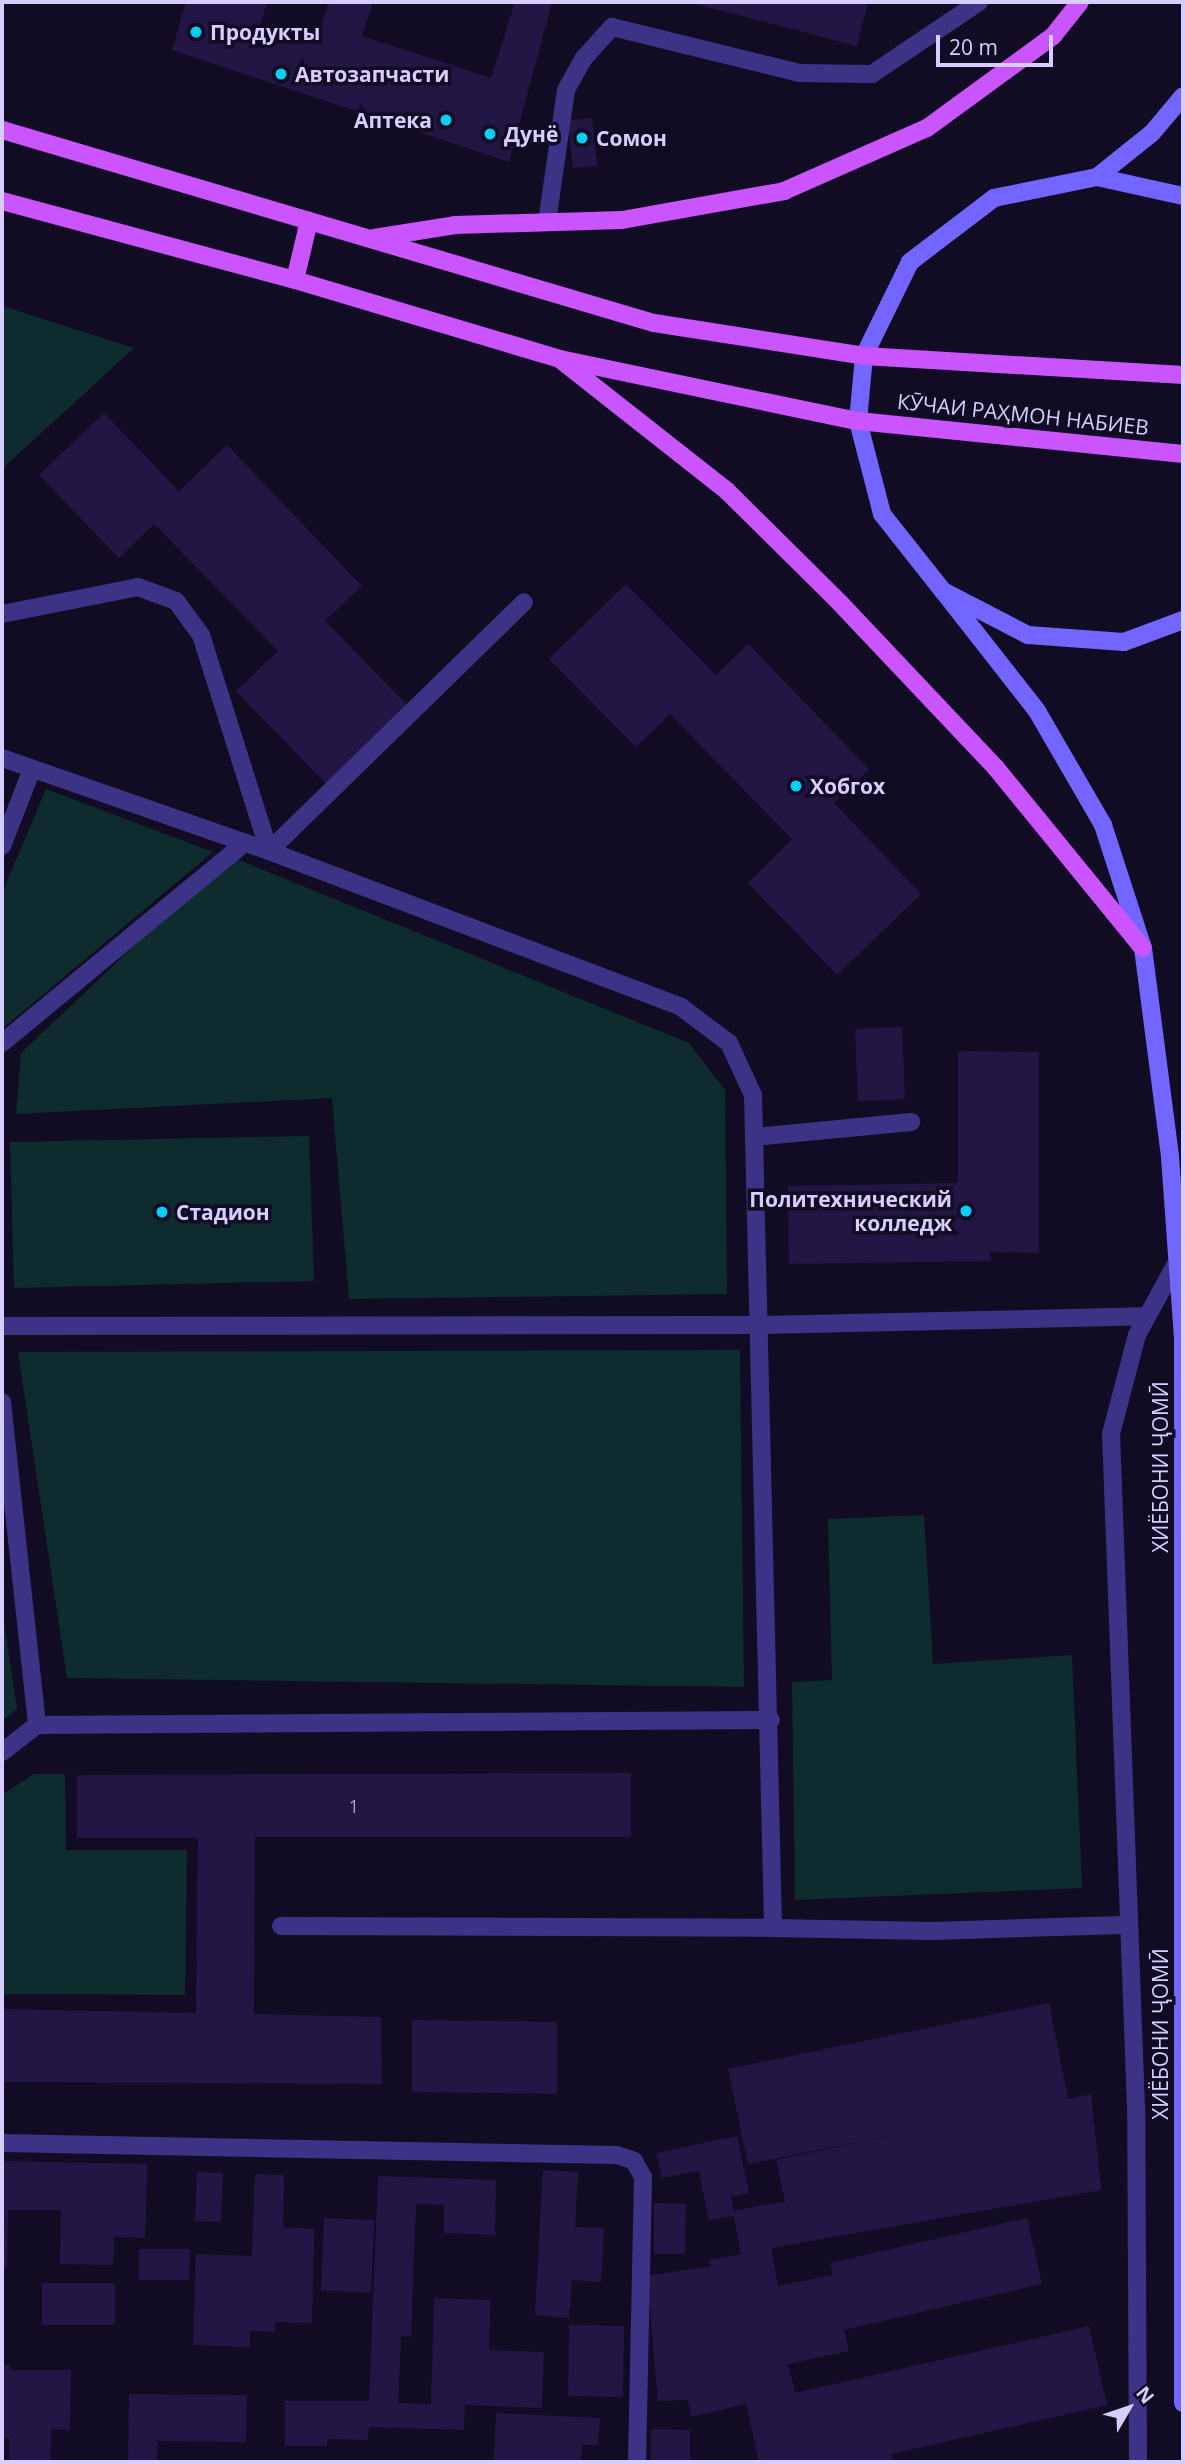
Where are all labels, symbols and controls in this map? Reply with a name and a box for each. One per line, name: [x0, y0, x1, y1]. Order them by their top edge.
place label: Продукты: [210, 19, 320, 45]
scale bar: [940, 21, 1057, 65]
marker: Продукты: [188, 24, 204, 40]
text: 20 m: [949, 33, 998, 61]
place label: Автозапчасти: [295, 61, 449, 87]
marker: Автозапчасти: [273, 66, 289, 82]
place label: Аптека: [354, 107, 432, 133]
marker: Аптека: [438, 112, 454, 128]
place label: Дунё: [504, 121, 558, 147]
place label: Сомон: [596, 125, 667, 151]
marker: Дунё: [482, 126, 498, 142]
marker: Сомон: [574, 130, 590, 146]
street label: КӮЧАИ РАҲМОН НАБИЕВ: [896, 388, 1150, 440]
place label: Хобгох: [810, 773, 885, 799]
marker: Хобгох: [788, 778, 804, 794]
place label: Политехнический колледж: [749, 1186, 952, 1236]
place label: Стадион: [176, 1199, 270, 1225]
marker: Политехнический колледж: [958, 1203, 974, 1219]
marker: Стадион: [154, 1204, 170, 1220]
street label: ХИЁБОНИ ҶОМӢ: [1147, 1381, 1173, 1553]
house number: 1: [349, 1795, 359, 1817]
street label: ХИЁБОНИ ҶОМӢ: [1147, 1948, 1173, 2120]
north arrow: [1094, 2373, 1164, 2443]
text: N: [1130, 2381, 1160, 2409]

